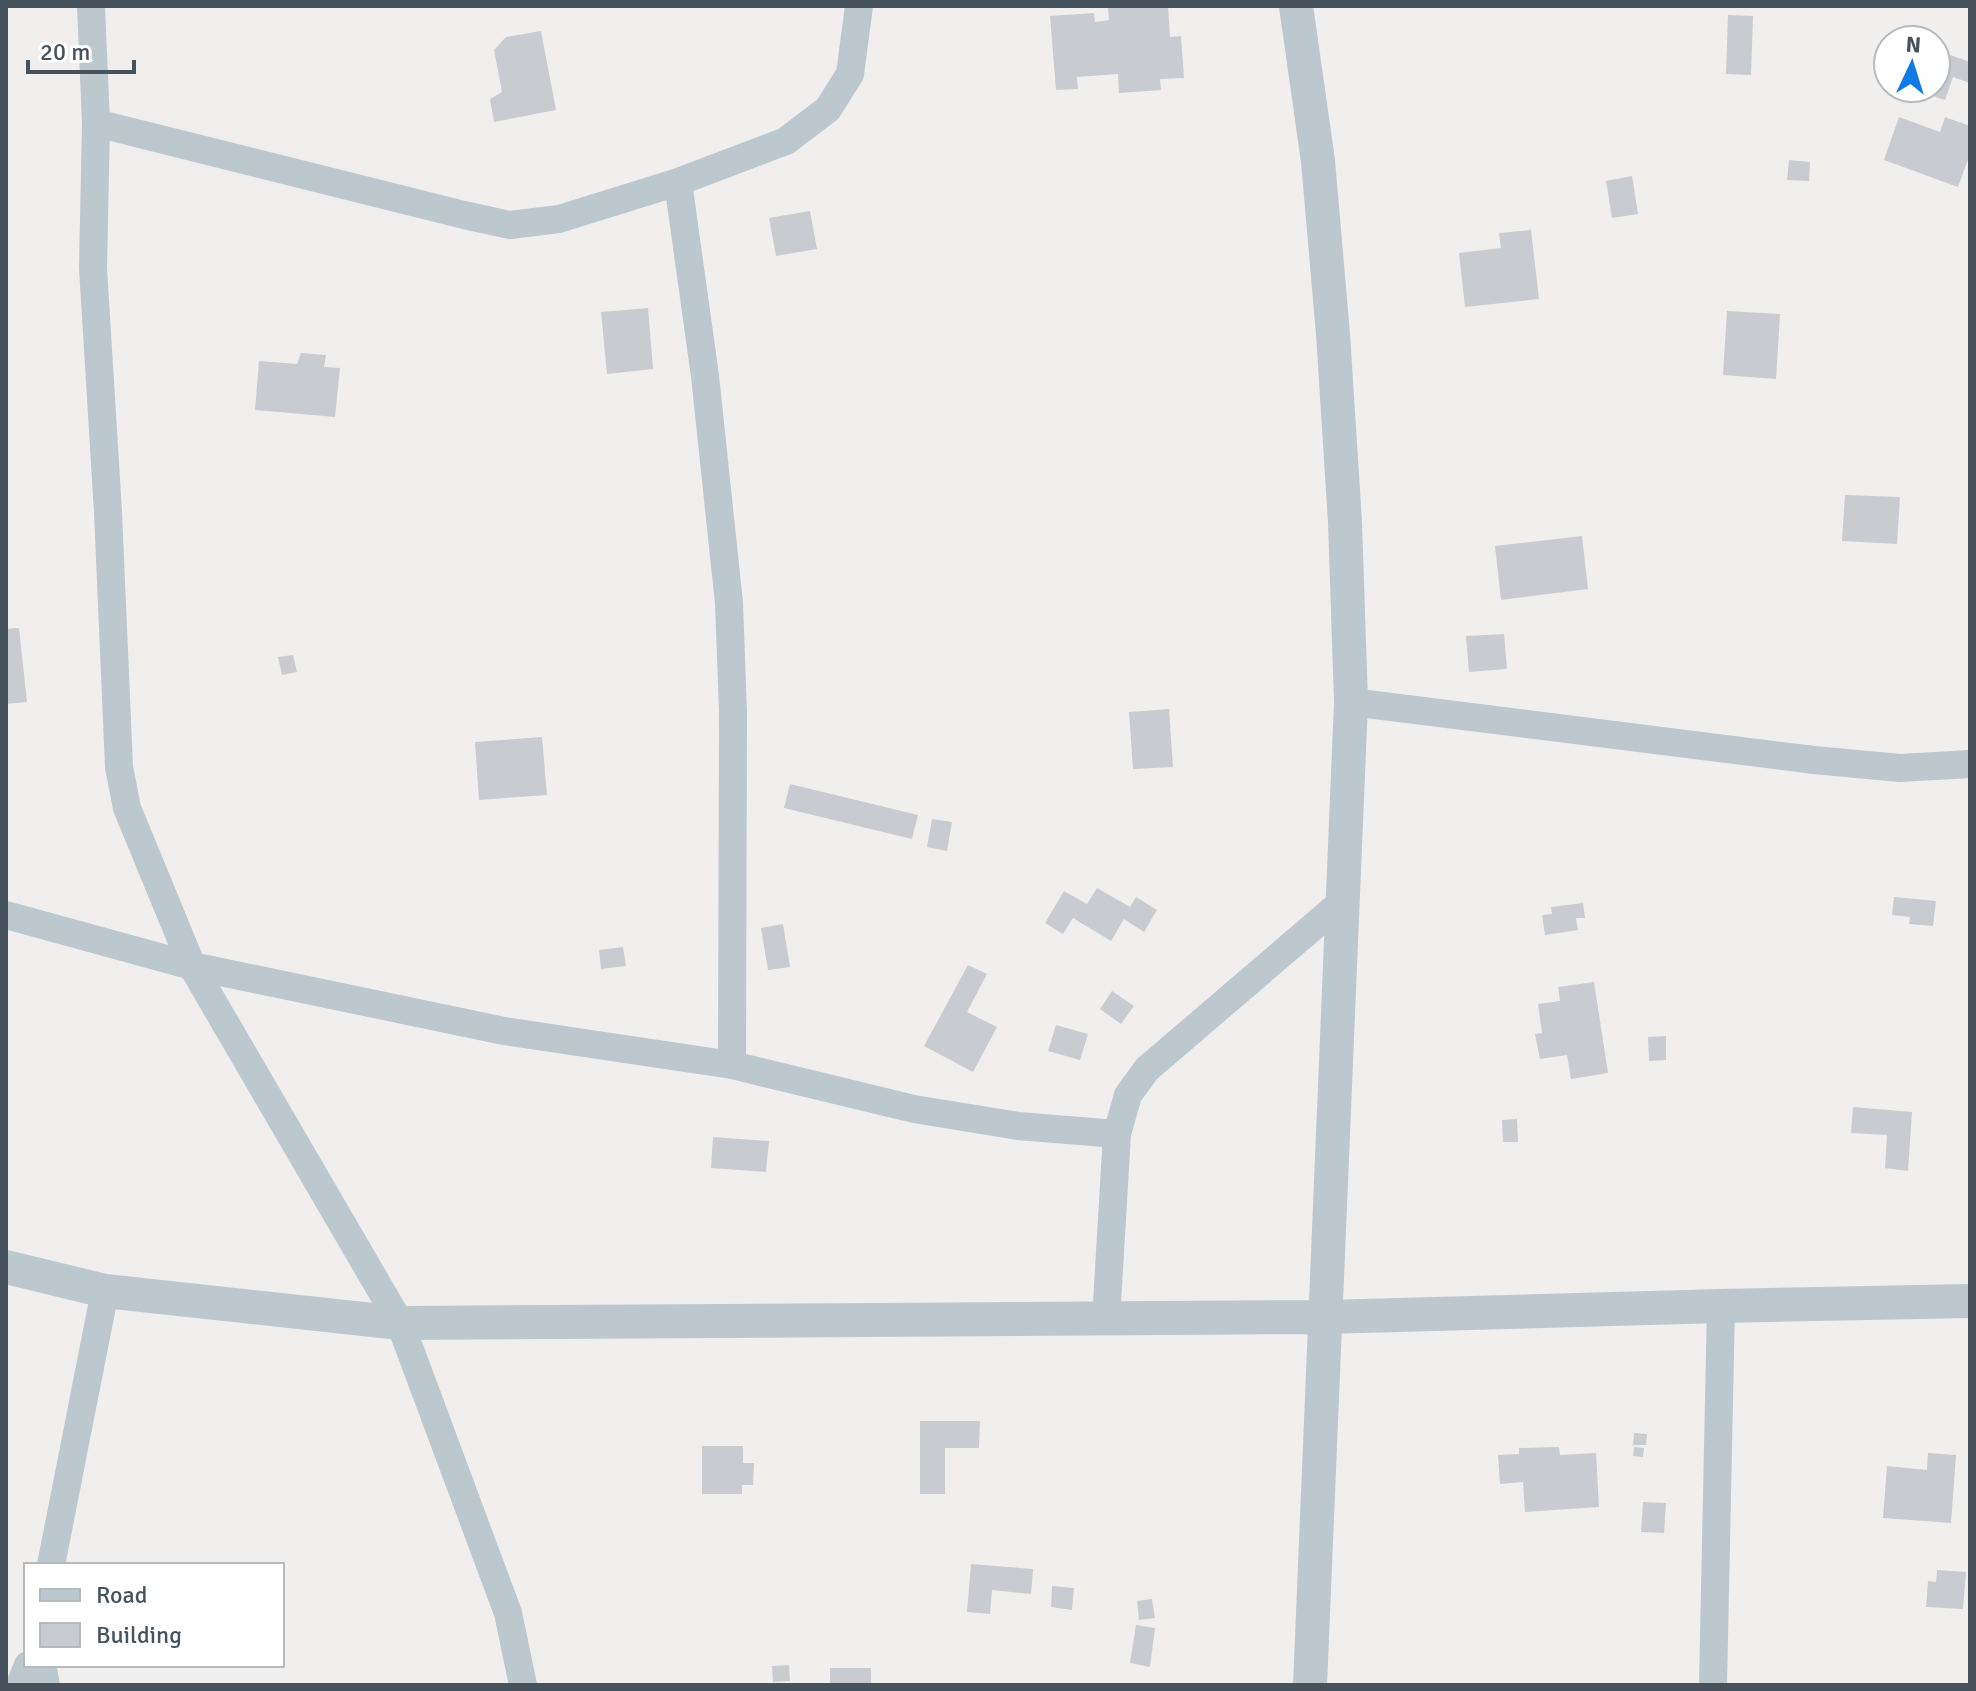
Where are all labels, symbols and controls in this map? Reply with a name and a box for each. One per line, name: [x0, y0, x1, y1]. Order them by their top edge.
scale bar: [28, 24, 134, 74]
north arrow: [1872, 24, 1952, 104]
text: N: [1905, 31, 1922, 59]
text: 20 m: [40, 37, 90, 67]
legend: [24, 1563, 284, 1667]
text: Road: [96, 1580, 147, 1610]
text: Building: [96, 1620, 182, 1650]

